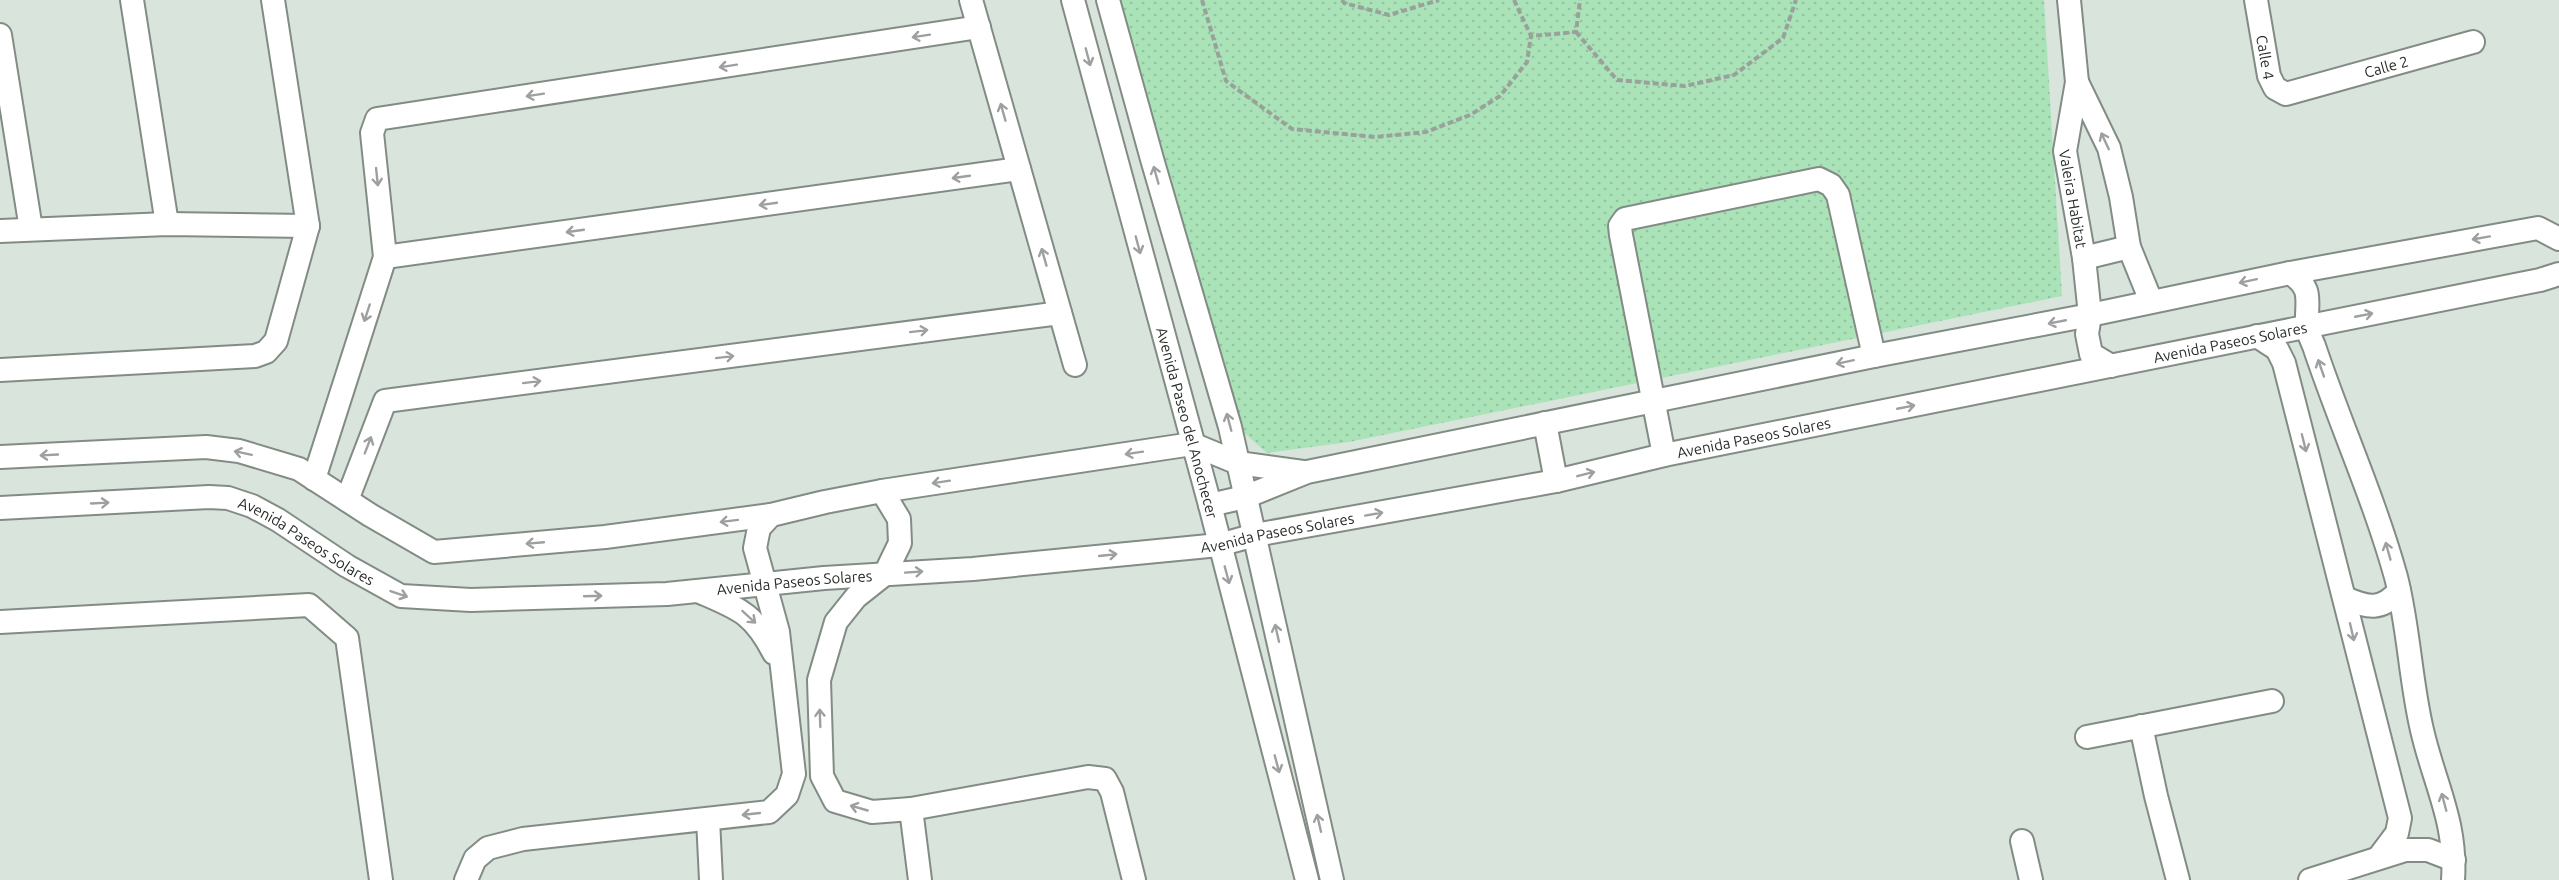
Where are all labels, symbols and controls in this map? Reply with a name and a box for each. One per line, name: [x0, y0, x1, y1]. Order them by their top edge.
one-way arrow: [912, 30, 931, 41]
street label: Calle 4: [2254, 34, 2278, 81]
one-way arrow: [1083, 47, 1094, 66]
street label: Calle 2: [2362, 52, 2410, 80]
one-way arrow: [719, 60, 739, 71]
one-way arrow: [526, 90, 546, 101]
one-way arrow: [997, 103, 1008, 122]
one-way arrow: [2099, 132, 2111, 150]
street label: Valeira Habitat: [2056, 148, 2091, 250]
one-way arrow: [1150, 165, 1161, 184]
one-way arrow: [372, 166, 383, 186]
one-way arrow: [952, 171, 971, 182]
one-way arrow: [758, 198, 778, 209]
one-way arrow: [565, 225, 585, 236]
one-way arrow: [2472, 233, 2491, 244]
one-way arrow: [1133, 235, 1145, 254]
one-way arrow: [1038, 248, 1049, 267]
one-way arrow: [2239, 276, 2258, 287]
one-way arrow: [361, 303, 372, 322]
one-way arrow: [2354, 309, 2374, 320]
one-way arrow: [2048, 316, 2067, 327]
street label: Avenida Paseos Solares: [2152, 318, 2309, 366]
street label: Avenida Paseo del Anochecer: [1154, 325, 1222, 520]
one-way arrow: [908, 326, 928, 337]
one-way arrow: [715, 351, 735, 362]
one-way arrow: [1836, 357, 1855, 368]
one-way arrow: [2315, 359, 2326, 378]
one-way arrow: [522, 376, 541, 387]
one-way arrow: [1896, 401, 1916, 412]
one-way arrow: [1222, 413, 1234, 432]
street label: Avenida Paseos Solares: [1675, 413, 1832, 461]
one-way arrow: [2298, 433, 2310, 452]
one-way arrow: [364, 436, 375, 455]
one-way arrow: [234, 446, 253, 458]
one-way arrow: [1124, 448, 1144, 459]
one-way arrow: [39, 449, 59, 460]
one-way arrow: [1576, 467, 1595, 479]
one-way arrow: [932, 477, 951, 488]
street label: Avenida Paseos Solares: [236, 494, 377, 588]
one-way arrow: [90, 497, 110, 508]
one-way arrow: [1364, 508, 1383, 519]
street label: Avenida Paseos Solares: [1200, 509, 1355, 555]
one-way arrow: [719, 516, 739, 527]
one-way arrow: [526, 538, 545, 549]
one-way arrow: [2382, 542, 2394, 561]
one-way arrow: [1097, 549, 1117, 560]
one-way arrow: [1222, 565, 1234, 584]
street label: Avenida Paseos Solares: [716, 567, 873, 597]
one-way arrow: [903, 567, 923, 578]
one-way arrow: [390, 589, 408, 600]
one-way arrow: [583, 590, 603, 602]
one-way arrow: [741, 610, 756, 624]
one-way arrow: [2347, 622, 2359, 641]
one-way arrow: [1270, 623, 1282, 642]
one-way arrow: [815, 709, 826, 729]
one-way arrow: [1271, 754, 1283, 773]
one-way arrow: [2438, 793, 2449, 812]
one-way arrow: [850, 802, 869, 813]
one-way arrow: [741, 809, 761, 820]
one-way arrow: [1313, 814, 1325, 833]

